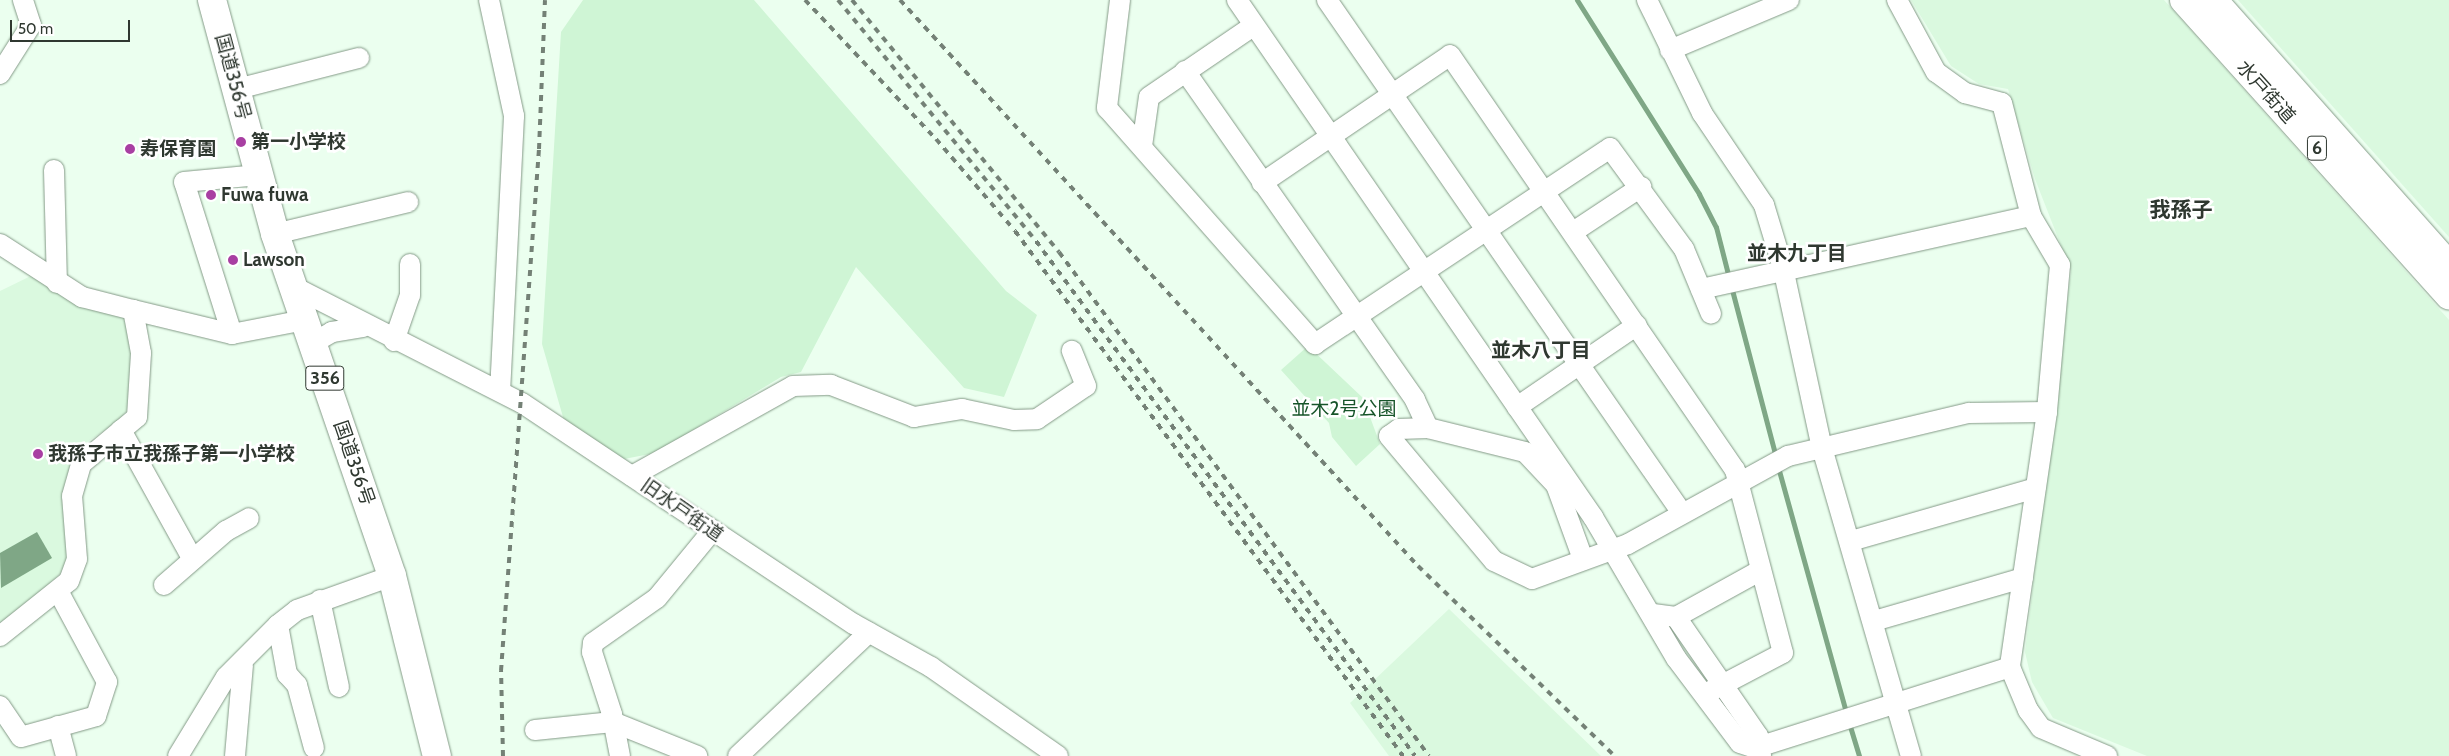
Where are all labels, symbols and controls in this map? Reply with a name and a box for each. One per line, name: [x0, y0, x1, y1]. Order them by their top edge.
scale bar: [12, 10, 132, 42]
text: 50 m: [18, 20, 53, 38]
street label: 国道356号: [211, 31, 255, 123]
street label: 水戸街道: [2232, 56, 2300, 128]
place label: 第一小学校: [251, 131, 346, 153]
road number: 6: [2306, 132, 2328, 164]
marker: 第一小学校: [235, 136, 247, 148]
place label: 寿保育園: [140, 138, 216, 160]
marker: 寿保育園: [124, 143, 136, 155]
place label: Fuwa fuwa: [221, 184, 308, 206]
marker: Fuwa fuwa: [205, 189, 217, 201]
district label: 我孫子: [2150, 197, 2212, 223]
district label: 並木九丁目: [1747, 241, 1847, 265]
place label: Lawson: [243, 249, 305, 271]
marker: Lawson: [227, 254, 239, 266]
district label: 並木八丁目: [1491, 338, 1591, 362]
road number: 356: [305, 362, 345, 393]
park label: 並木2号公園: [1292, 398, 1396, 420]
street label: 国道356号: [329, 418, 379, 508]
place label: 我孫子市立我孫子第一小学校: [48, 443, 295, 465]
marker: 我孫子市立我孫子第一小学校: [32, 448, 44, 460]
street label: 旧水戸街道: [637, 473, 727, 547]

